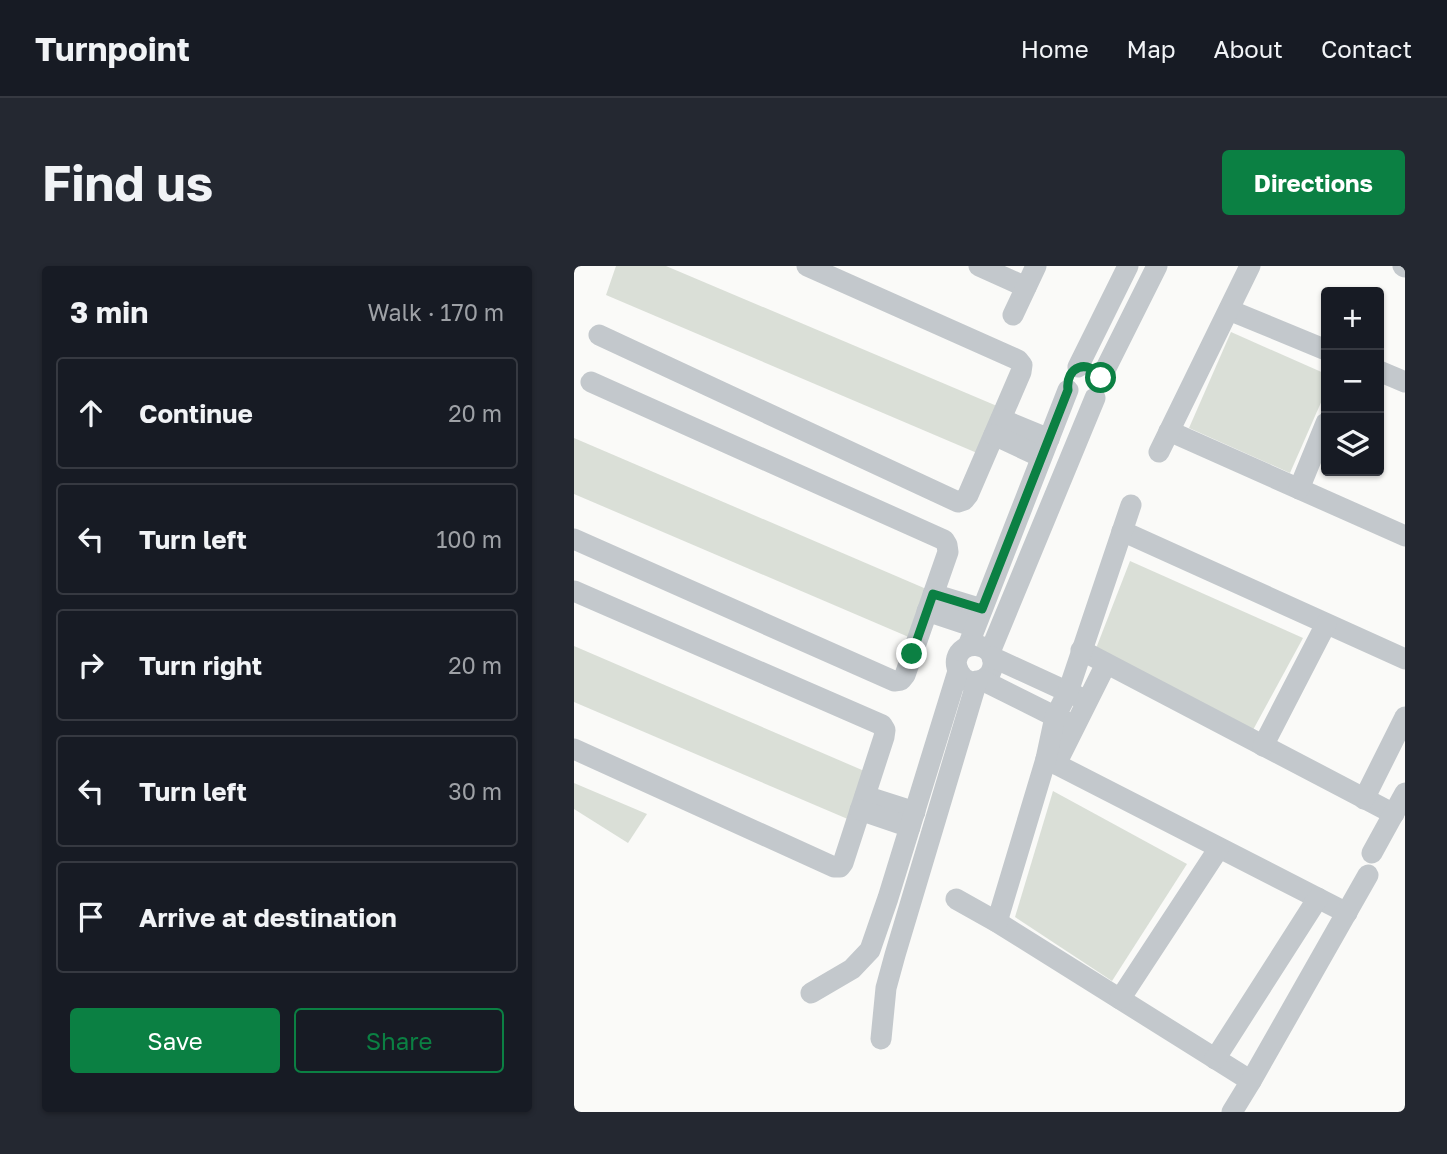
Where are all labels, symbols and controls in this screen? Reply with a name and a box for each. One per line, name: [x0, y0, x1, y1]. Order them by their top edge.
text: Turnpoint: [35, 29, 190, 68]
text: Home: [1021, 34, 1089, 63]
text: Map: [1127, 34, 1176, 63]
text: About: [1214, 34, 1283, 63]
text: Contact: [1321, 34, 1412, 63]
button: Directions: [1222, 150, 1405, 215]
text: Find us: [42, 153, 213, 212]
map controls: [1321, 287, 1384, 476]
button: +: [1321, 287, 1384, 350]
text: 3 min: [70, 294, 148, 330]
text: Walk · 170 m: [367, 298, 504, 326]
button: −: [1321, 350, 1384, 413]
route start: [1085, 362, 1116, 393]
icon: ahead: [72, 394, 110, 432]
text: Continue: [139, 398, 253, 429]
text: 20 m: [448, 399, 502, 427]
button: layers: [1321, 413, 1384, 476]
icon: left: [72, 520, 110, 558]
text: Turn left: [139, 524, 247, 555]
text: 100 m: [436, 525, 502, 553]
route end: [896, 638, 927, 669]
icon: right: [72, 646, 110, 684]
text: Turn right: [139, 650, 262, 681]
text: 20 m: [448, 651, 502, 679]
icon: left: [72, 772, 110, 810]
text: Turn left: [139, 776, 247, 807]
text: 30 m: [448, 777, 502, 805]
icon: arrive: [72, 898, 110, 936]
text: Arrive at destination: [139, 902, 397, 933]
button: Save: [70, 1008, 280, 1073]
button: Share: [294, 1008, 504, 1073]

